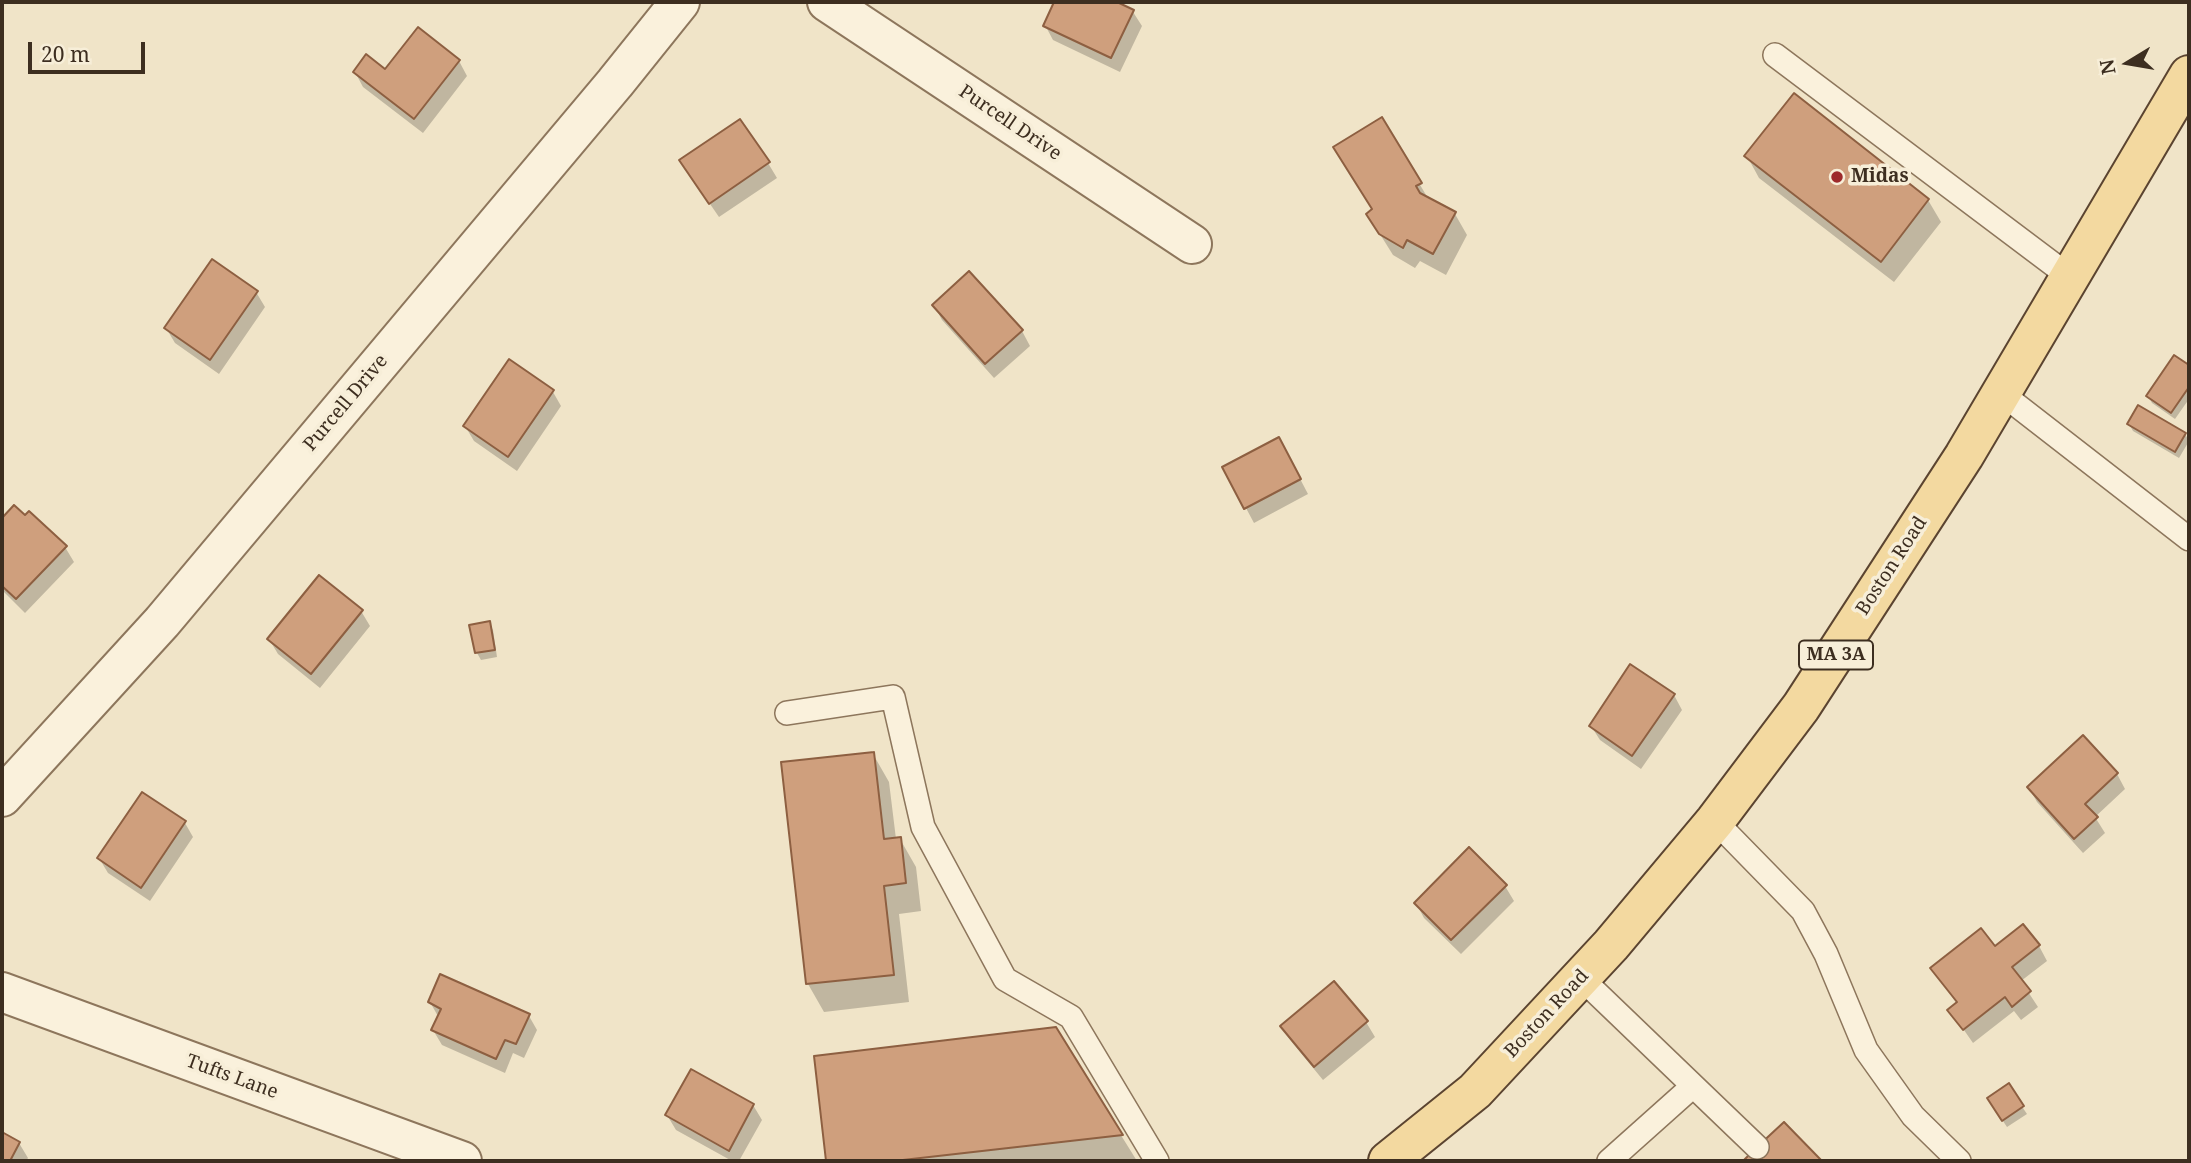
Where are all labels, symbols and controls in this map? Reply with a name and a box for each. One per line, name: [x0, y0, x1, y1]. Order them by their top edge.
scale bar: [32, 28, 149, 72]
north arrow: [2093, 28, 2163, 98]
text: 20 m: [41, 40, 90, 68]
text: N: [2093, 57, 2122, 77]
street label: Purcell Drive: [954, 80, 1066, 166]
place label: Midas: [1851, 166, 1909, 188]
marker: Midas: [1829, 169, 1845, 185]
street label: Purcell Drive: [299, 350, 393, 456]
street label: Boston Road: [1852, 513, 1932, 619]
road number: MA 3A: [1799, 640, 1873, 670]
street label: Boston Road: [1500, 965, 1594, 1063]
street label: Tufts Lane: [183, 1050, 281, 1104]

